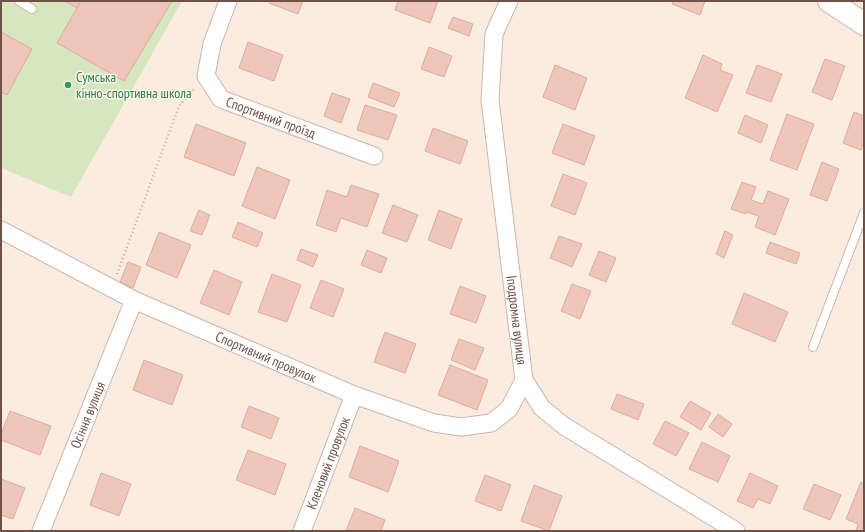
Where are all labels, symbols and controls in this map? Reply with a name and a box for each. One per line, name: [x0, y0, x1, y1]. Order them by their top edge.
place label: Сумська кінно-спортивна школа: [76, 68, 192, 102]
marker: Сумська кінно-спортивна школа: [63, 80, 73, 90]
street label: Спортивний проїзд: [223, 93, 318, 142]
street label: Іподромна вулиця: [502, 274, 531, 366]
street label: Спортивний провулок: [213, 327, 320, 387]
street label: Осіння вулиця: [66, 379, 109, 451]
street label: Кленовий провулок: [302, 414, 354, 512]

